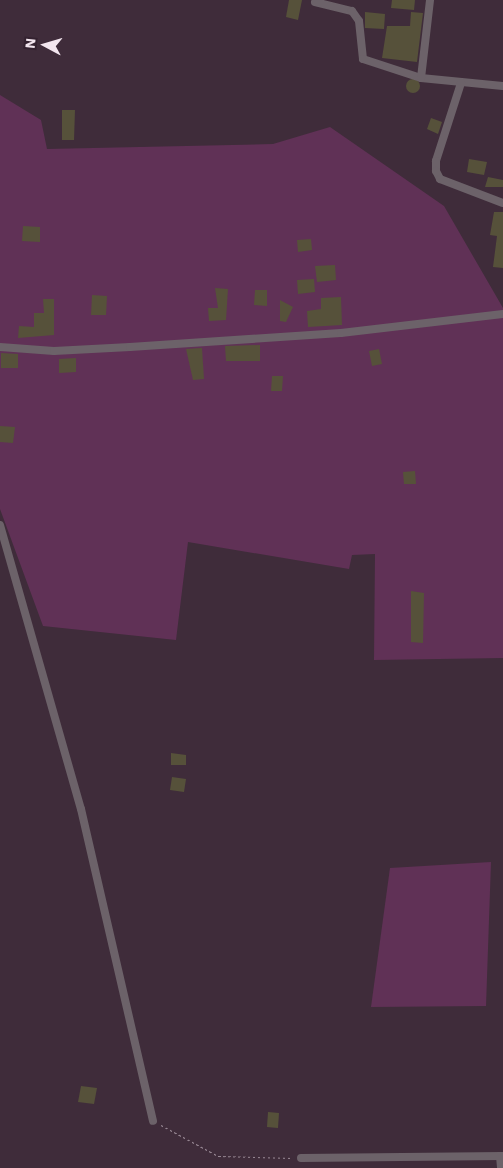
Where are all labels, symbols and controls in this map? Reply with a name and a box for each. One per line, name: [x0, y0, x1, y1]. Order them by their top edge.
north arrow: [20, 20, 70, 70]
text: N: [22, 37, 39, 49]

